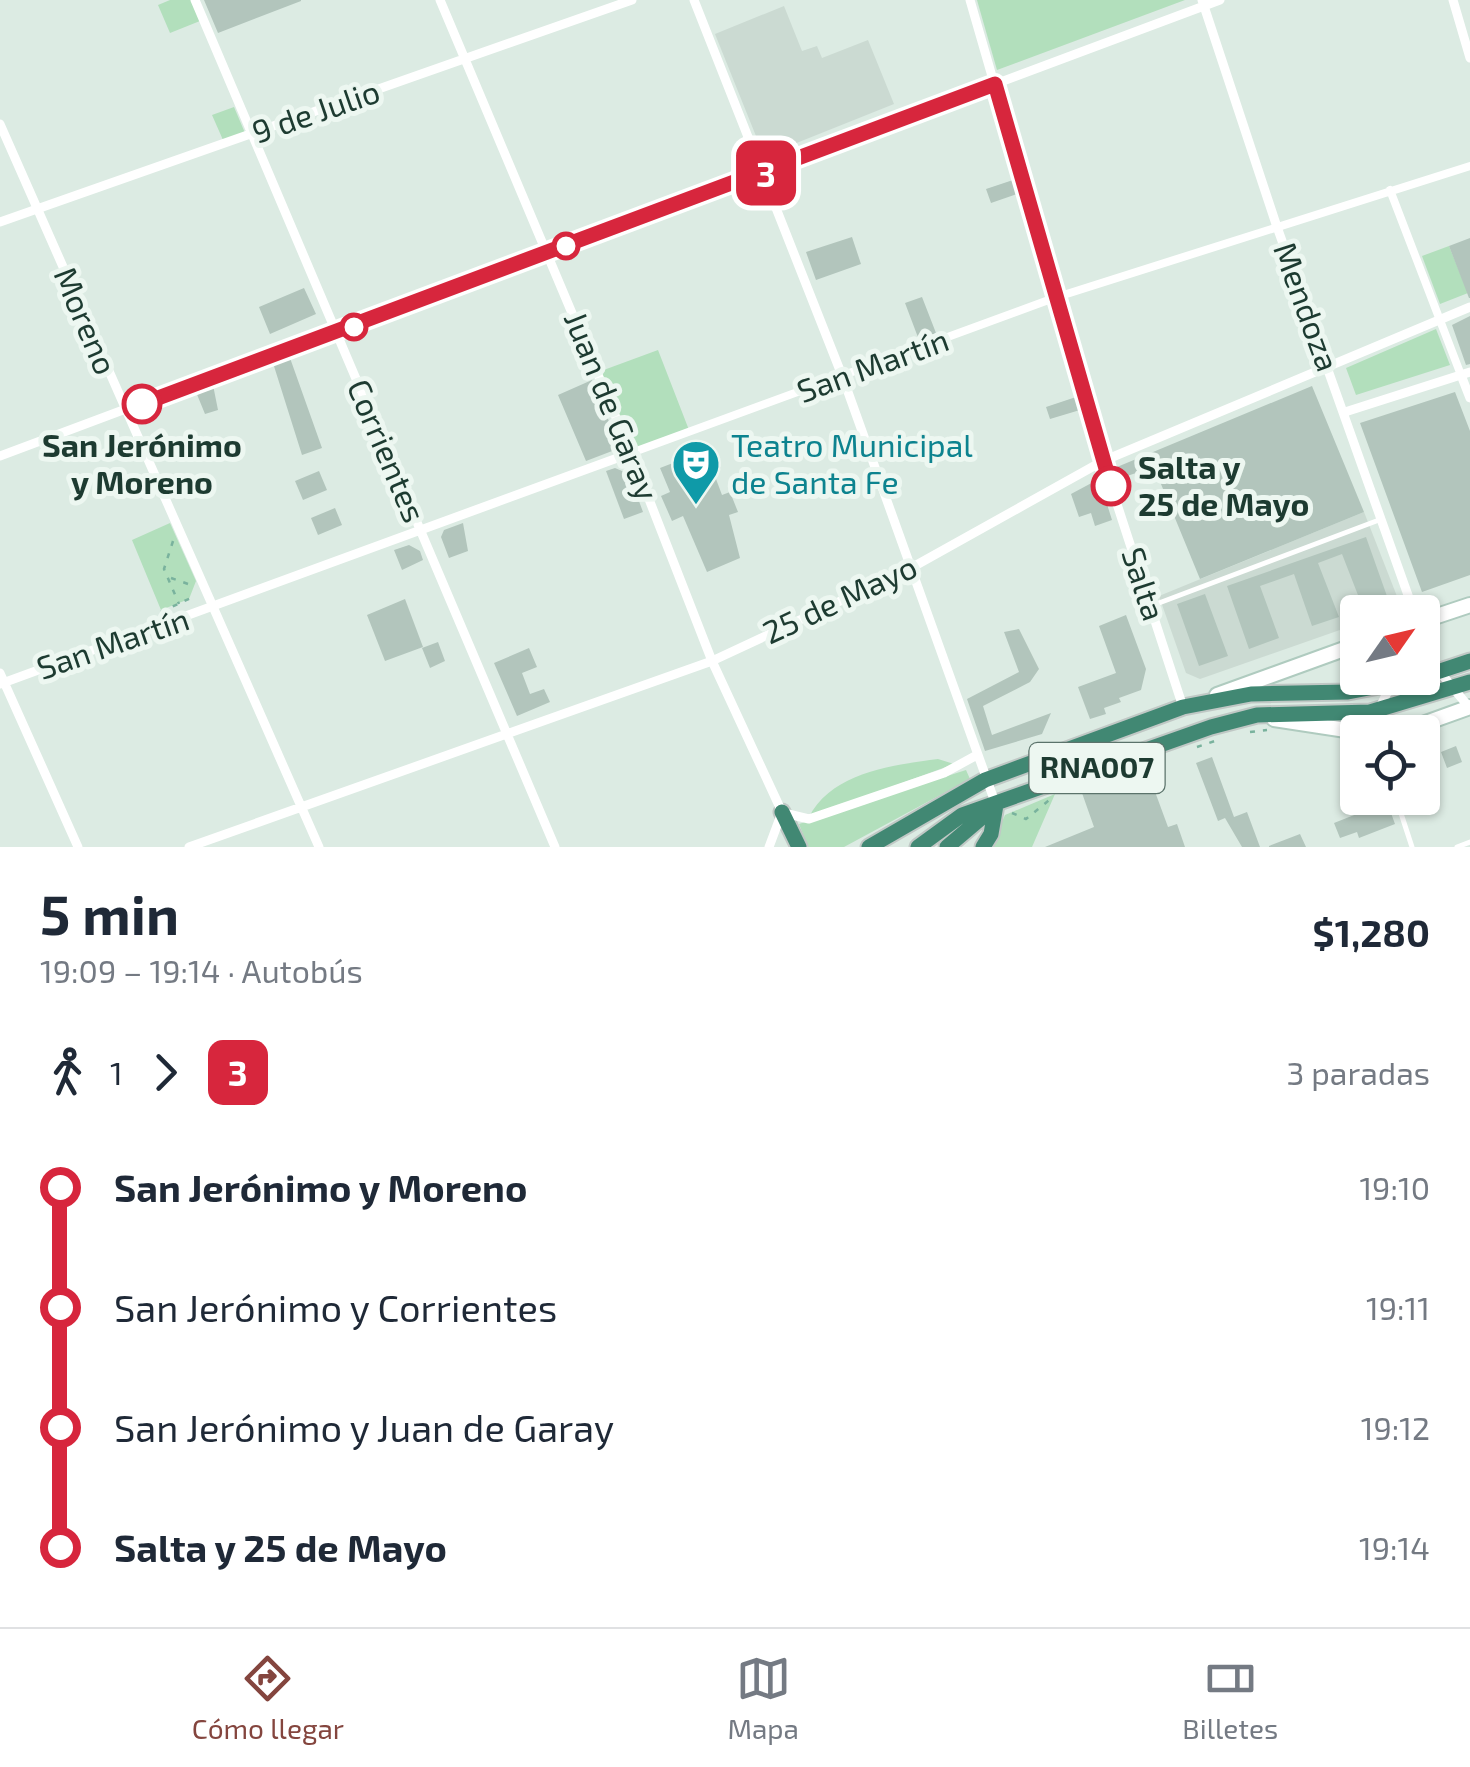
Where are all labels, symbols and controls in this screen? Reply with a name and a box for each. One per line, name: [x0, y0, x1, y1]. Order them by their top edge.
street label: 9 de Julio: [247, 71, 384, 150]
line badge: 3: [734, 140, 798, 206]
text: 3: [756, 152, 776, 194]
unlabelled marker: [553, 233, 579, 259]
street label: Mendoza: [1267, 237, 1349, 376]
street label: Moreno: [47, 261, 126, 379]
street label: Juan de Garay: [558, 305, 668, 505]
unlabelled marker: [341, 314, 367, 340]
street label: San Martín: [791, 319, 953, 409]
street label: Corrientes: [341, 373, 435, 527]
marker: San Jerónimo y Moreno: [123, 385, 161, 423]
place label: San Jerónimo y Moreno: [42, 425, 242, 501]
place label: Teatro Municipal de Santa Fe: [731, 425, 973, 500]
theatre icon: Teatro Municipal de Santa Fe: [670, 438, 722, 506]
place label: Salta y 25 de Mayo: [1138, 447, 1309, 523]
marker: Salta y 25 de Mayo: [1092, 467, 1130, 505]
street label: Salta: [1115, 542, 1174, 625]
street label: 25 de Mayo: [756, 546, 922, 650]
north arrow: [1340, 595, 1440, 695]
map controls: [1340, 595, 1440, 815]
street label: San Martín: [31, 598, 193, 686]
button: locate: [1340, 715, 1440, 815]
road number: RNA007: [1030, 743, 1164, 793]
text: 5 min: [40, 880, 179, 946]
text: $1,280: [1313, 909, 1430, 955]
text: 19:09 – 19:14 · Autobús: [40, 951, 363, 989]
icon: walk: [40, 1045, 95, 1100]
icon: forward: [138, 1045, 193, 1100]
text: 3: [228, 1051, 248, 1093]
text: 1: [110, 1053, 123, 1091]
text: 3 paradas: [1286, 1053, 1430, 1091]
text: San Jerónimo y Moreno: [114, 1164, 527, 1210]
text: 19:10: [1359, 1168, 1430, 1206]
text: San Jerónimo y Corrientes: [114, 1284, 557, 1330]
text: 19:11: [1366, 1288, 1430, 1326]
text: San Jerónimo y Juan de Garay: [114, 1404, 614, 1450]
text: 19:12: [1361, 1408, 1430, 1446]
text: Salta y 25 de Mayo: [114, 1524, 447, 1570]
text: 19:14: [1359, 1528, 1430, 1566]
tab: Cómo llegar: [192, 1651, 344, 1745]
tab: Mapa: [727, 1651, 799, 1745]
tab: Billetes: [1182, 1651, 1278, 1745]

